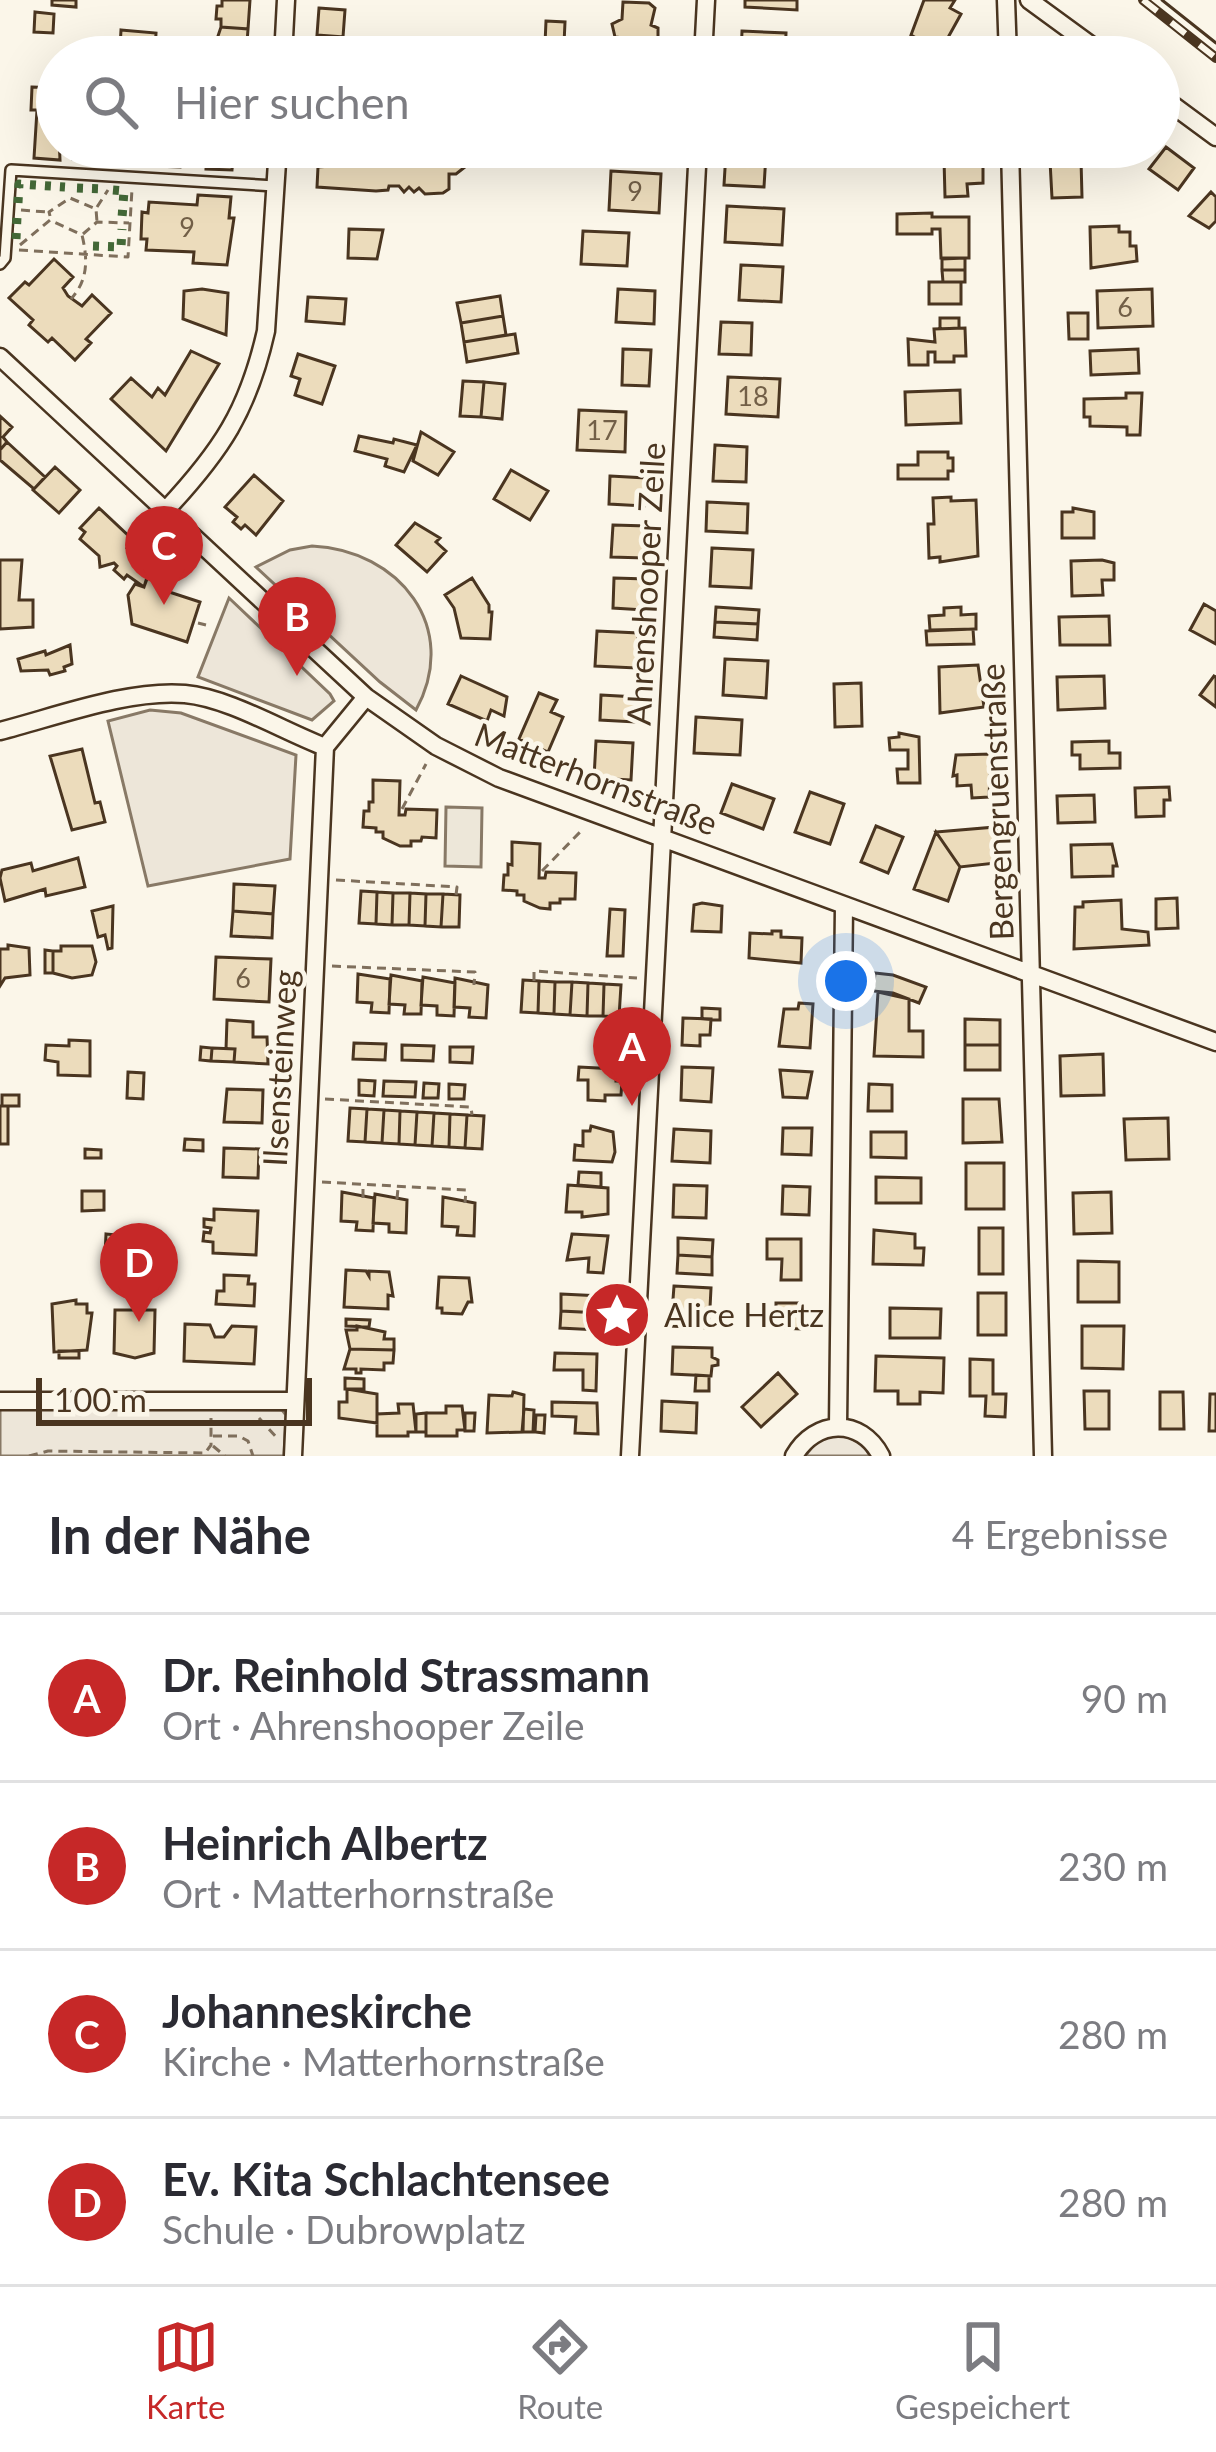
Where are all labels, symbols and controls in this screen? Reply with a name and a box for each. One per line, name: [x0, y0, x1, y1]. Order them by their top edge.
search box: [36, 36, 1180, 168]
icon: search: [78, 69, 144, 135]
text: Hier suchen: [174, 75, 410, 129]
house number: 9: [627, 174, 643, 207]
house number: 9: [179, 210, 195, 243]
house number: 6: [1117, 290, 1133, 323]
house number: 18: [737, 379, 769, 412]
house number: 17: [586, 413, 618, 446]
street label: Ahrenshooper Zeile: [618, 441, 672, 726]
pin: C: [125, 506, 203, 605]
pin: B: [258, 577, 336, 676]
street label: Bergengruenstraße: [971, 663, 1021, 941]
street label: Matterhornstraße: [469, 713, 723, 843]
your location: [816, 951, 876, 1011]
house number: 6: [235, 961, 251, 994]
street label: Ilsensteinweg: [254, 969, 304, 1167]
pin: A: [593, 1007, 671, 1106]
pin: D: [100, 1223, 178, 1322]
place icon: Alice Hertz: [582, 1280, 652, 1350]
place label: Alice Hertz: [664, 1294, 824, 1334]
scale bar: [36, 1372, 312, 1425]
text: 100 m: [54, 1379, 147, 1419]
text: In der Nähe: [48, 1504, 311, 1565]
text: 4 Ergebnisse: [952, 1511, 1168, 1557]
text: Dr. Reinhold Strassmann: [162, 1648, 650, 1702]
text: A: [73, 1675, 101, 1721]
text: 90 m: [1081, 1675, 1168, 1721]
text: Ort · Ahrenshooper Zeile: [162, 1702, 585, 1748]
text: Heinrich Albertz: [162, 1816, 488, 1870]
text: B: [74, 1843, 100, 1889]
text: 230 m: [1058, 1843, 1168, 1889]
text: Ort · Matterhornstraße: [162, 1870, 554, 1916]
text: Johanneskirche: [162, 1984, 472, 2038]
text: C: [74, 2011, 100, 2057]
text: 280 m: [1058, 2011, 1168, 2057]
text: Kirche · Matterhornstraße: [162, 2038, 605, 2084]
text: Ev. Kita Schlachtensee: [162, 2152, 610, 2206]
text: D: [72, 2179, 102, 2225]
text: 280 m: [1058, 2179, 1168, 2225]
text: Schule · Dubrowplatz: [162, 2206, 526, 2252]
tab: Karte: [146, 2314, 225, 2426]
tab: Route: [517, 2314, 603, 2426]
tab: Gespeichert: [895, 2314, 1070, 2426]

